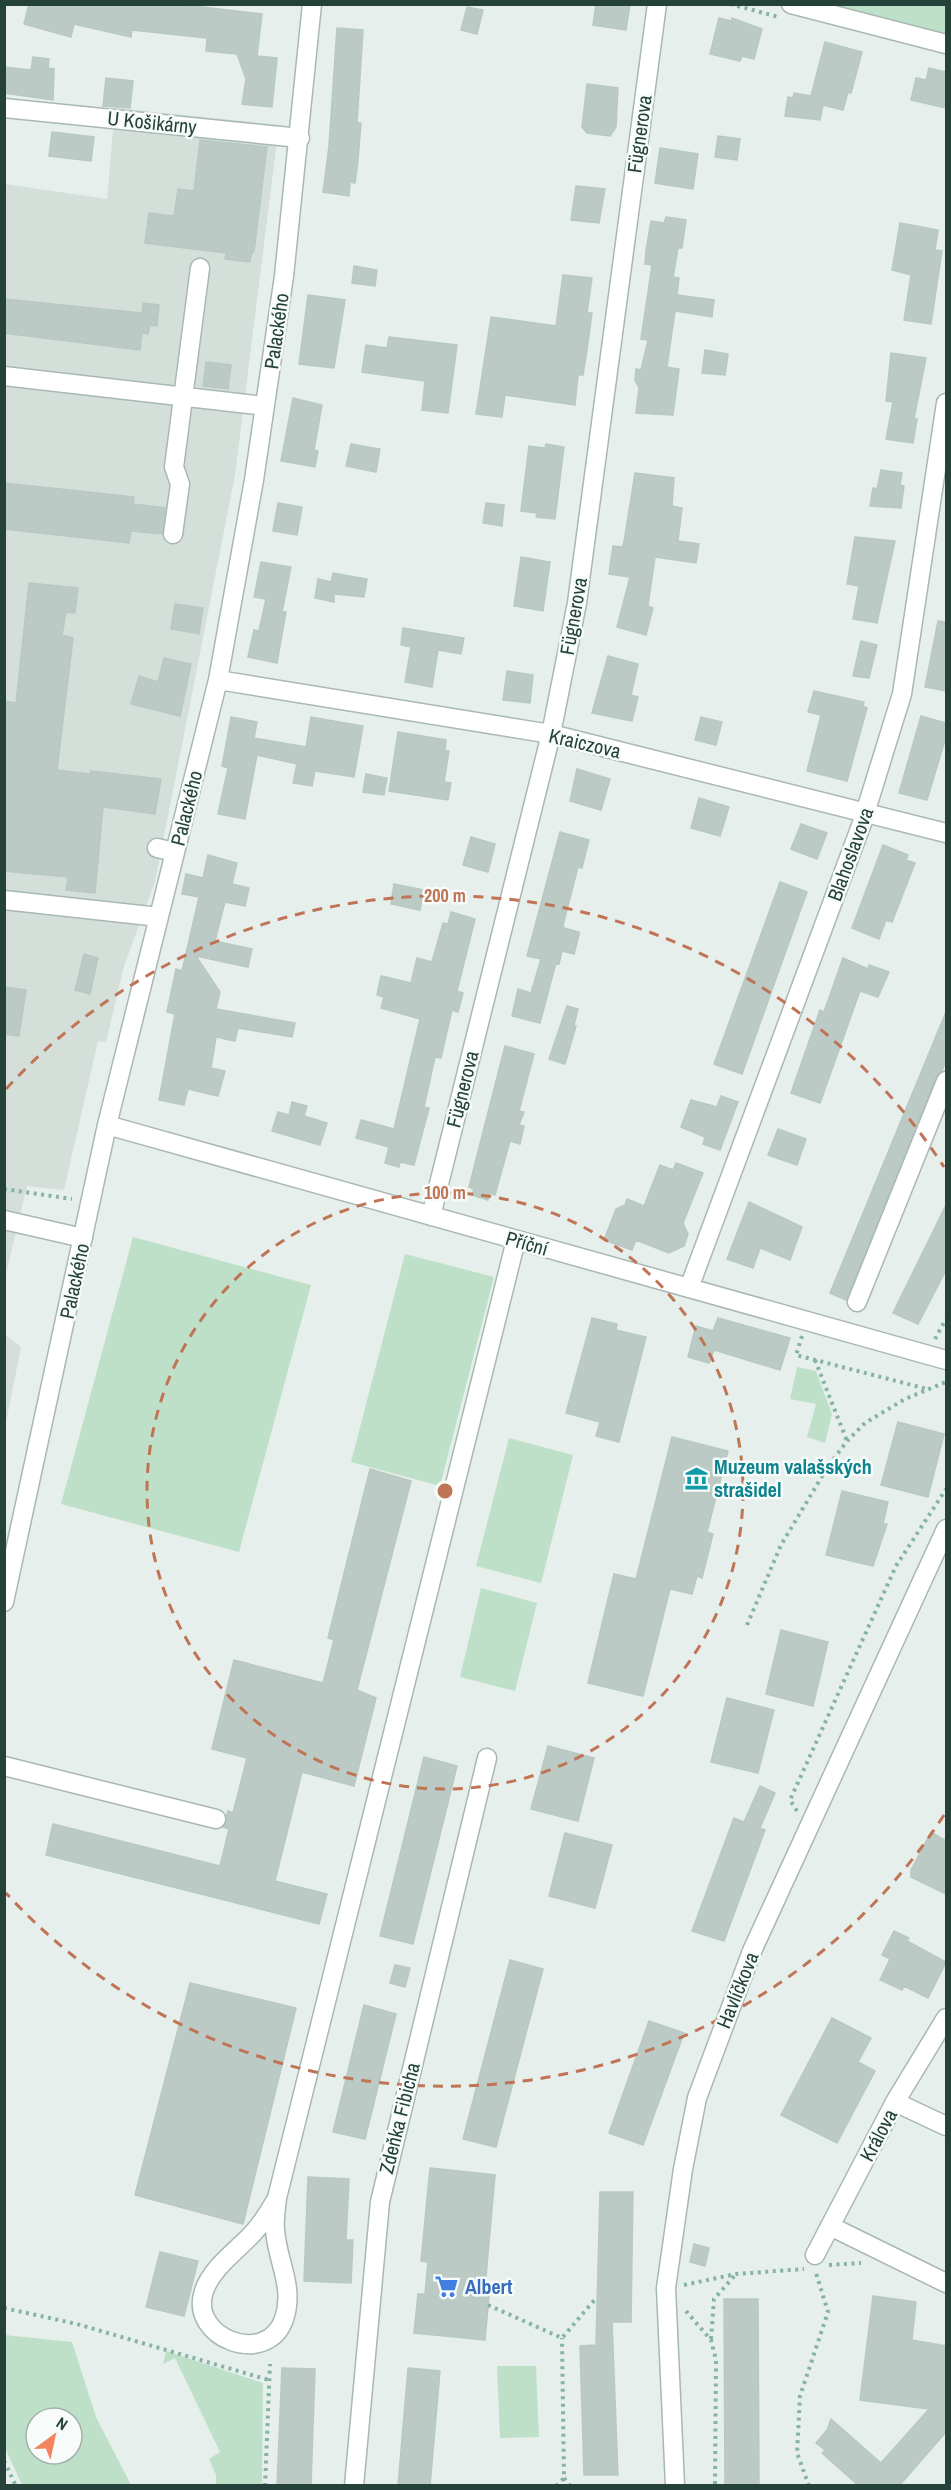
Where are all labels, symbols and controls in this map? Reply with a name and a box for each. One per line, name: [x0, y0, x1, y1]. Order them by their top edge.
street label: Fügnerova: [620, 93, 658, 175]
street label: U Košikárny: [106, 104, 199, 140]
street label: Palackého: [257, 291, 295, 371]
street label: Fügnerova: [553, 575, 593, 657]
street label: Kraiczova: [546, 722, 624, 764]
street label: Palackého: [164, 768, 208, 848]
street label: Blahoslavova: [821, 804, 879, 904]
text: 200 m: [424, 883, 466, 908]
street label: Fügnerova: [439, 1048, 485, 1130]
text: 100 m: [424, 1180, 466, 1205]
street label: Příční: [503, 1224, 552, 1262]
street label: Palackého: [53, 1241, 95, 1321]
place label: Muzeum valašských strašidel: [714, 1453, 872, 1503]
museum icon: Muzeum valašských strašidel: [683, 1465, 709, 1491]
centre of rings: [435, 1481, 455, 1501]
street label: Havlíčkova: [709, 1948, 765, 2032]
street label: Zdeňka Fibicha: [372, 2059, 426, 2177]
street label: Králova: [853, 2104, 903, 2166]
supermarket icon: Albert: [434, 2273, 460, 2299]
place label: Albert: [465, 2273, 513, 2300]
north arrow: [24, 2406, 84, 2466]
text: N: [52, 2412, 72, 2435]

